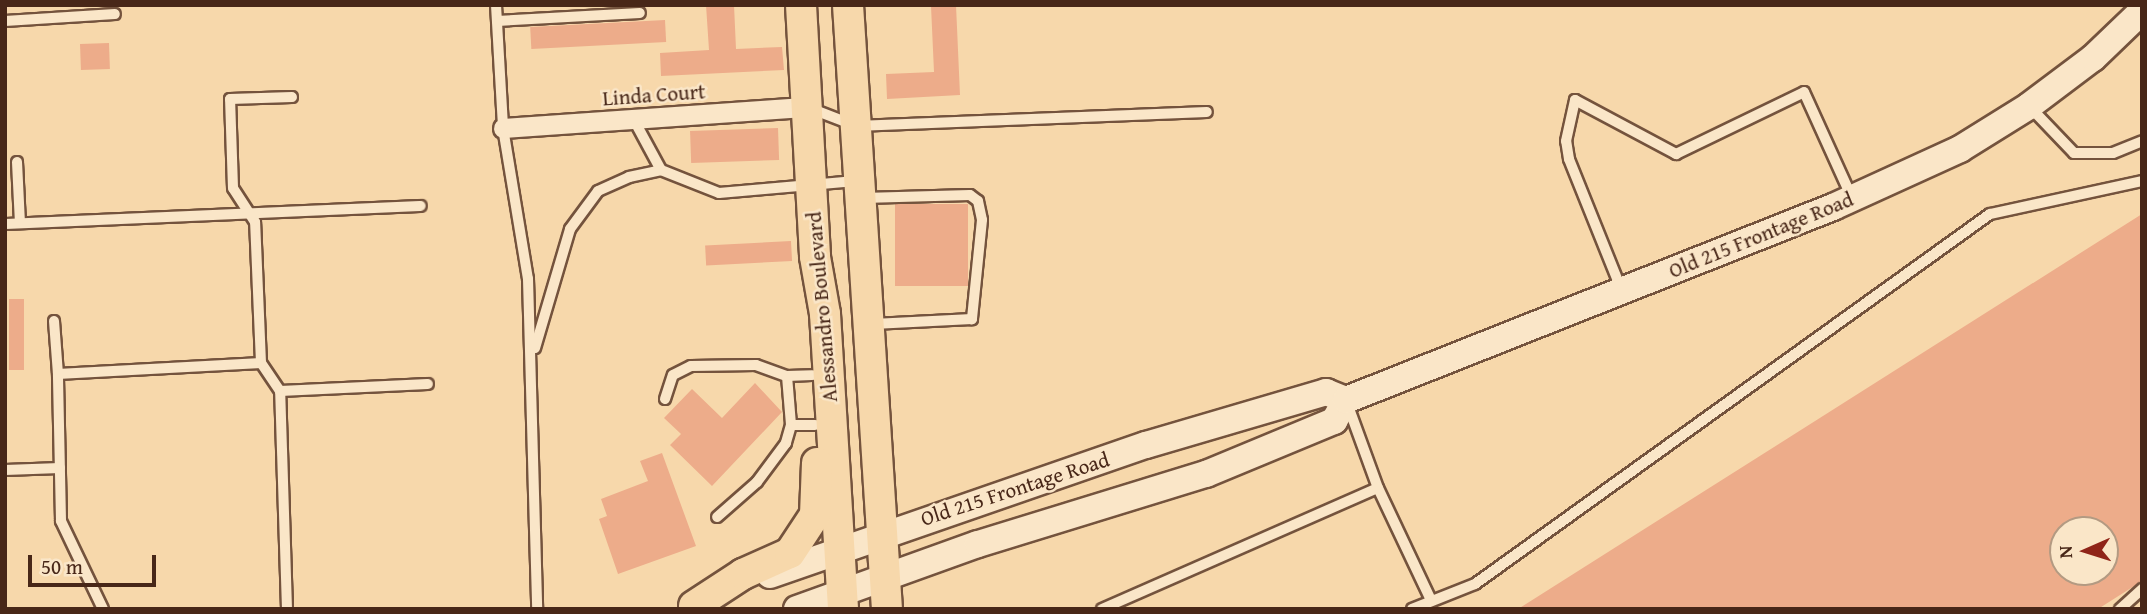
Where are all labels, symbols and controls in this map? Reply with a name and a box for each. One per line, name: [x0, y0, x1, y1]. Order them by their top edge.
street label: Linda Court: [602, 79, 706, 111]
street label: Old 215 Frontage Road: [1665, 186, 1857, 284]
street label: Alessandro Boulevard: [801, 211, 843, 403]
street label: Old 215 Frontage Road: [918, 447, 1112, 531]
north arrow: [2049, 516, 2119, 586]
scale bar: [32, 540, 159, 584]
text: N: [2051, 545, 2079, 559]
text: 50 m: [41, 551, 83, 582]

